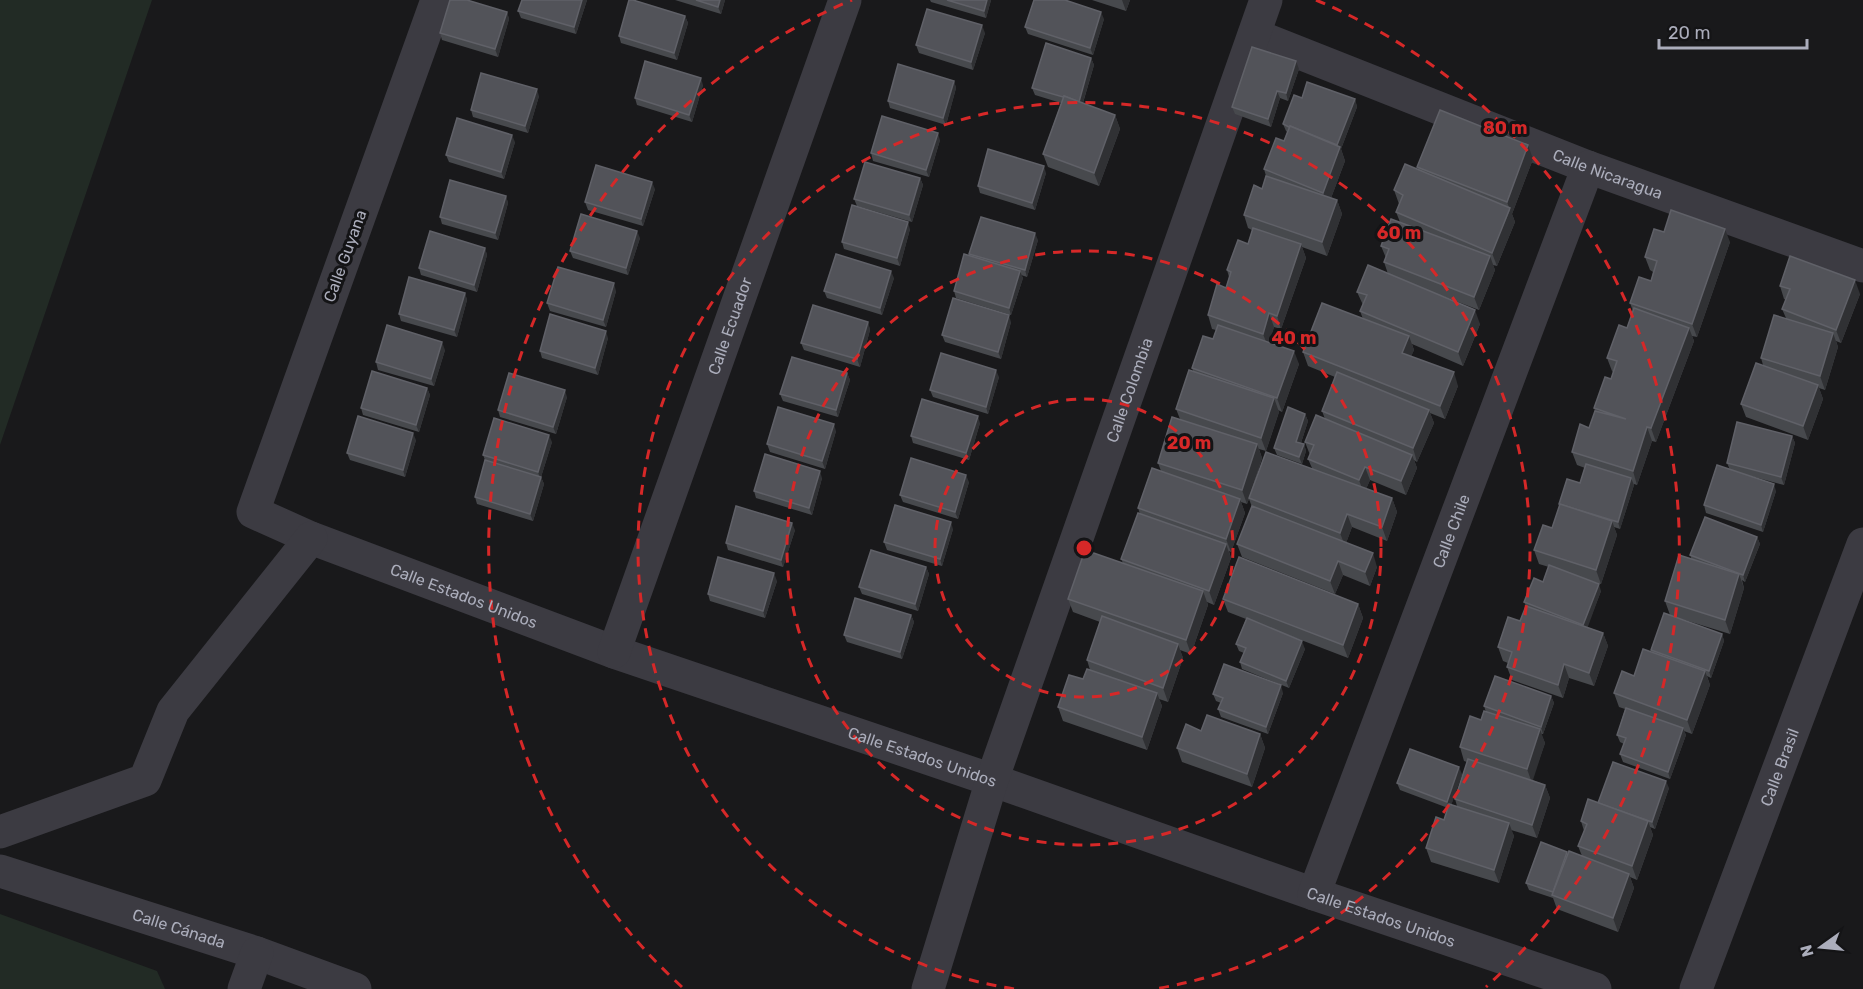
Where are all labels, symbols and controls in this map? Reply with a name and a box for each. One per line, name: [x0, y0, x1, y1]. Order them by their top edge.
scale bar: [1659, 12, 1808, 50]
text: 20 m: [1668, 22, 1710, 44]
text: 80 m: [1483, 117, 1527, 139]
street label: Calle Nicaragua: [1550, 145, 1665, 203]
street label: Calle Guyana: [320, 207, 370, 305]
text: 60 m: [1377, 222, 1421, 244]
street label: Calle Ecuador: [704, 275, 756, 377]
text: 40 m: [1272, 327, 1316, 349]
street label: Calle Colombia: [1102, 335, 1156, 445]
text: 20 m: [1167, 432, 1211, 454]
street label: Calle Chile: [1428, 491, 1473, 570]
centre of rings: [1074, 538, 1094, 558]
street label: Calle Estados Unidos: [388, 559, 540, 632]
street label: Calle Estados Unidos: [846, 722, 999, 790]
street label: Calle Brasil: [1756, 726, 1803, 809]
street label: Calle Estados Unidos: [1304, 883, 1458, 951]
street label: Calle Cánada: [130, 904, 228, 952]
north arrow: [1791, 917, 1851, 977]
text: N: [1796, 943, 1818, 959]

